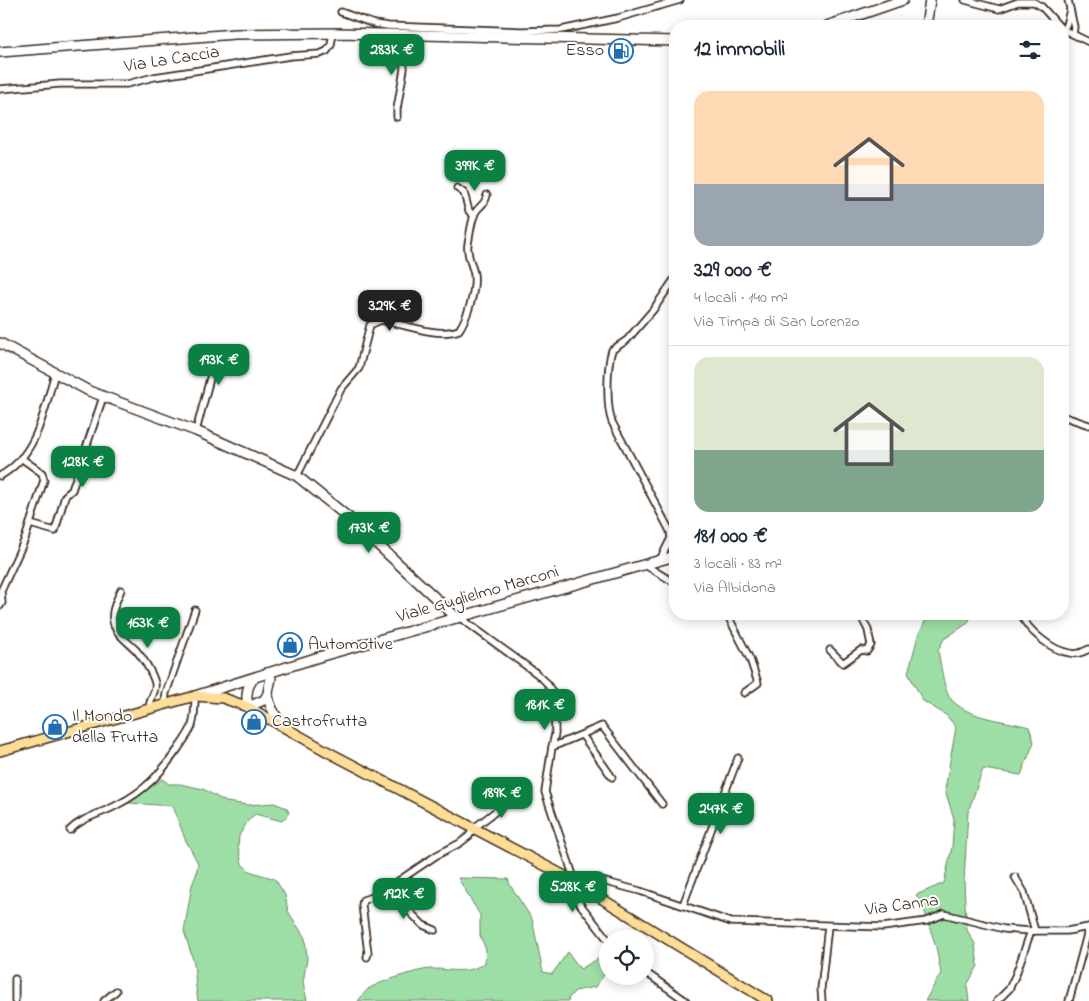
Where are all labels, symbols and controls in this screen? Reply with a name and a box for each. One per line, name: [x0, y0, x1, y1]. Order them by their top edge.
pin: 283K €: [351, 34, 433, 76]
text: 12 immobili: [694, 35, 785, 65]
icon: filters: [1016, 36, 1044, 64]
text: 283K €: [370, 38, 414, 62]
place label: Esso: [565, 38, 604, 64]
fuel station icon: Esso: [608, 38, 634, 64]
street label: Via La Caccia: [121, 40, 222, 81]
icon: home: [824, 124, 914, 214]
pin: 399K €: [434, 150, 516, 192]
text: 399K €: [455, 154, 495, 178]
text: 329 000 €: [694, 256, 772, 286]
text: 4 locali · 140 m²: [694, 286, 788, 310]
pin: 329K €: [349, 290, 431, 332]
text: 329K €: [369, 294, 411, 318]
text: Via Timpa di San Lorenzo: [694, 310, 860, 334]
pin: 193K €: [178, 344, 260, 386]
text: 193K €: [199, 348, 239, 372]
icon: home: [824, 389, 914, 479]
pin: 128K €: [42, 446, 124, 488]
text: 128K €: [62, 450, 104, 474]
pin: 173K €: [328, 512, 410, 554]
text: 173K €: [348, 516, 390, 540]
text: 181 000 €: [694, 522, 768, 552]
text: 3 locali · 83 m²: [694, 552, 782, 576]
street label: Viale Guglielmo Marconi: [393, 559, 562, 632]
text: Via Albidona: [694, 576, 776, 600]
pin: 163K €: [107, 606, 189, 649]
text: 163K €: [127, 611, 169, 635]
shop icon: Automotive: [277, 632, 303, 658]
place label: Automotive: [308, 632, 394, 658]
pin: 181K €: [504, 688, 586, 731]
text: 181K €: [525, 693, 565, 717]
place label: Il Mondo della Frutta: [72, 704, 158, 751]
shop icon: Castrofrutta: [241, 709, 267, 735]
place label: Castrofrutta: [272, 709, 367, 735]
shop icon: Il Mondo della Frutta: [42, 714, 68, 740]
pin: 189K €: [461, 776, 543, 819]
text: 189K €: [483, 781, 521, 805]
pin: 247K €: [680, 792, 762, 835]
text: 247K €: [699, 797, 743, 821]
pin: 528K €: [532, 870, 614, 913]
text: 528K €: [550, 875, 596, 899]
pin: 192K €: [363, 878, 445, 920]
text: 192K €: [384, 882, 424, 906]
street label: Via Canna: [863, 888, 940, 924]
map controls: [599, 930, 654, 985]
button: locate: [599, 930, 654, 985]

